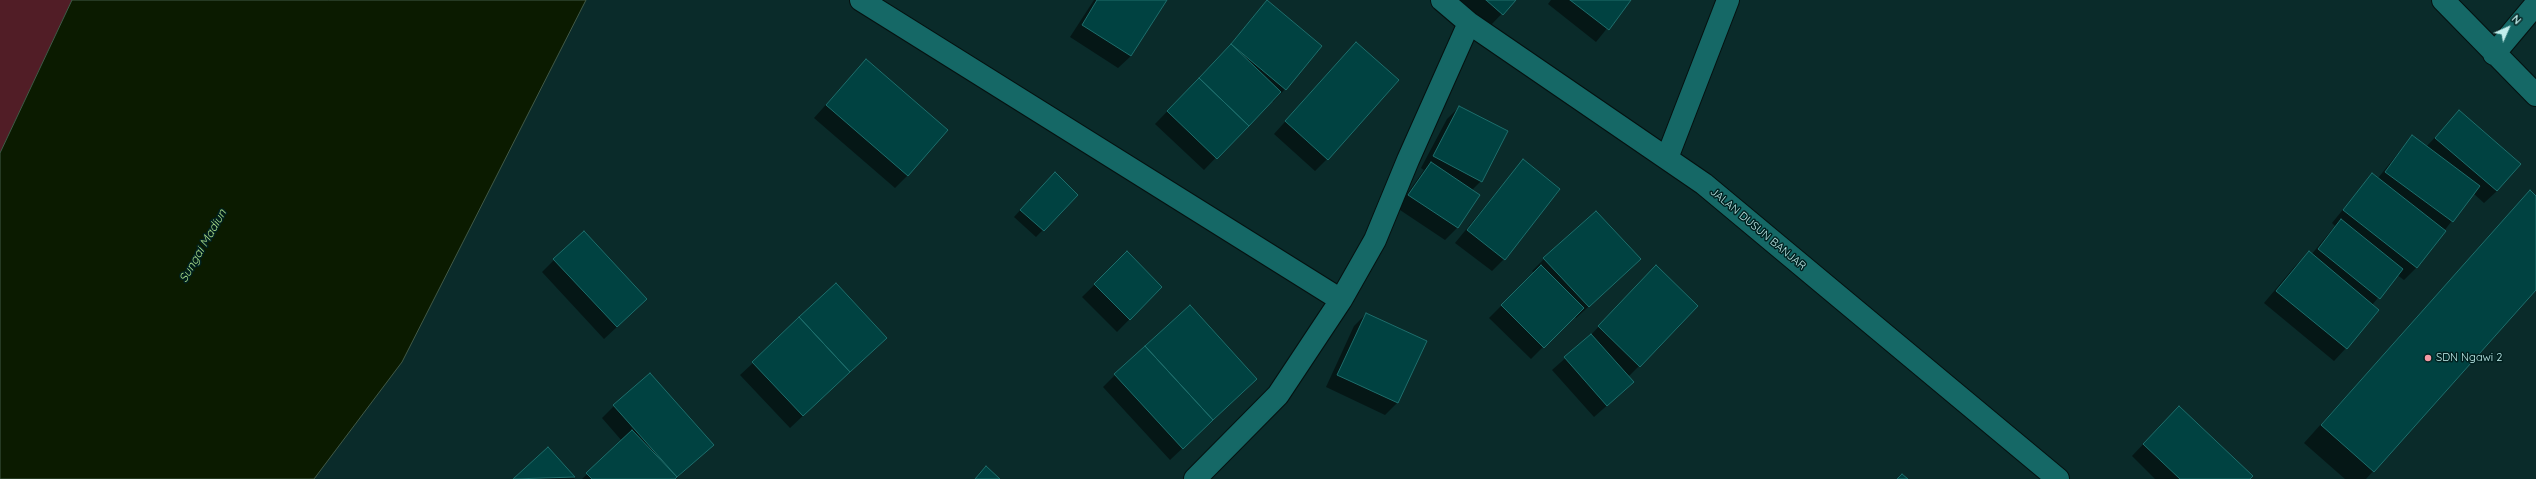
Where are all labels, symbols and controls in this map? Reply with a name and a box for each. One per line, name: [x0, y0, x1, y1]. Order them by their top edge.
north arrow: [2488, 8, 2528, 48]
text: N: [2509, 12, 2524, 27]
street label: JALAN DUSUN BANJAR: [1707, 185, 1809, 273]
water label: Sungai Madiun: [176, 207, 230, 285]
place label: SDN Ngawi 2: [2436, 351, 2502, 365]
marker: SDN Ngawi 2: [2423, 353, 2433, 363]

